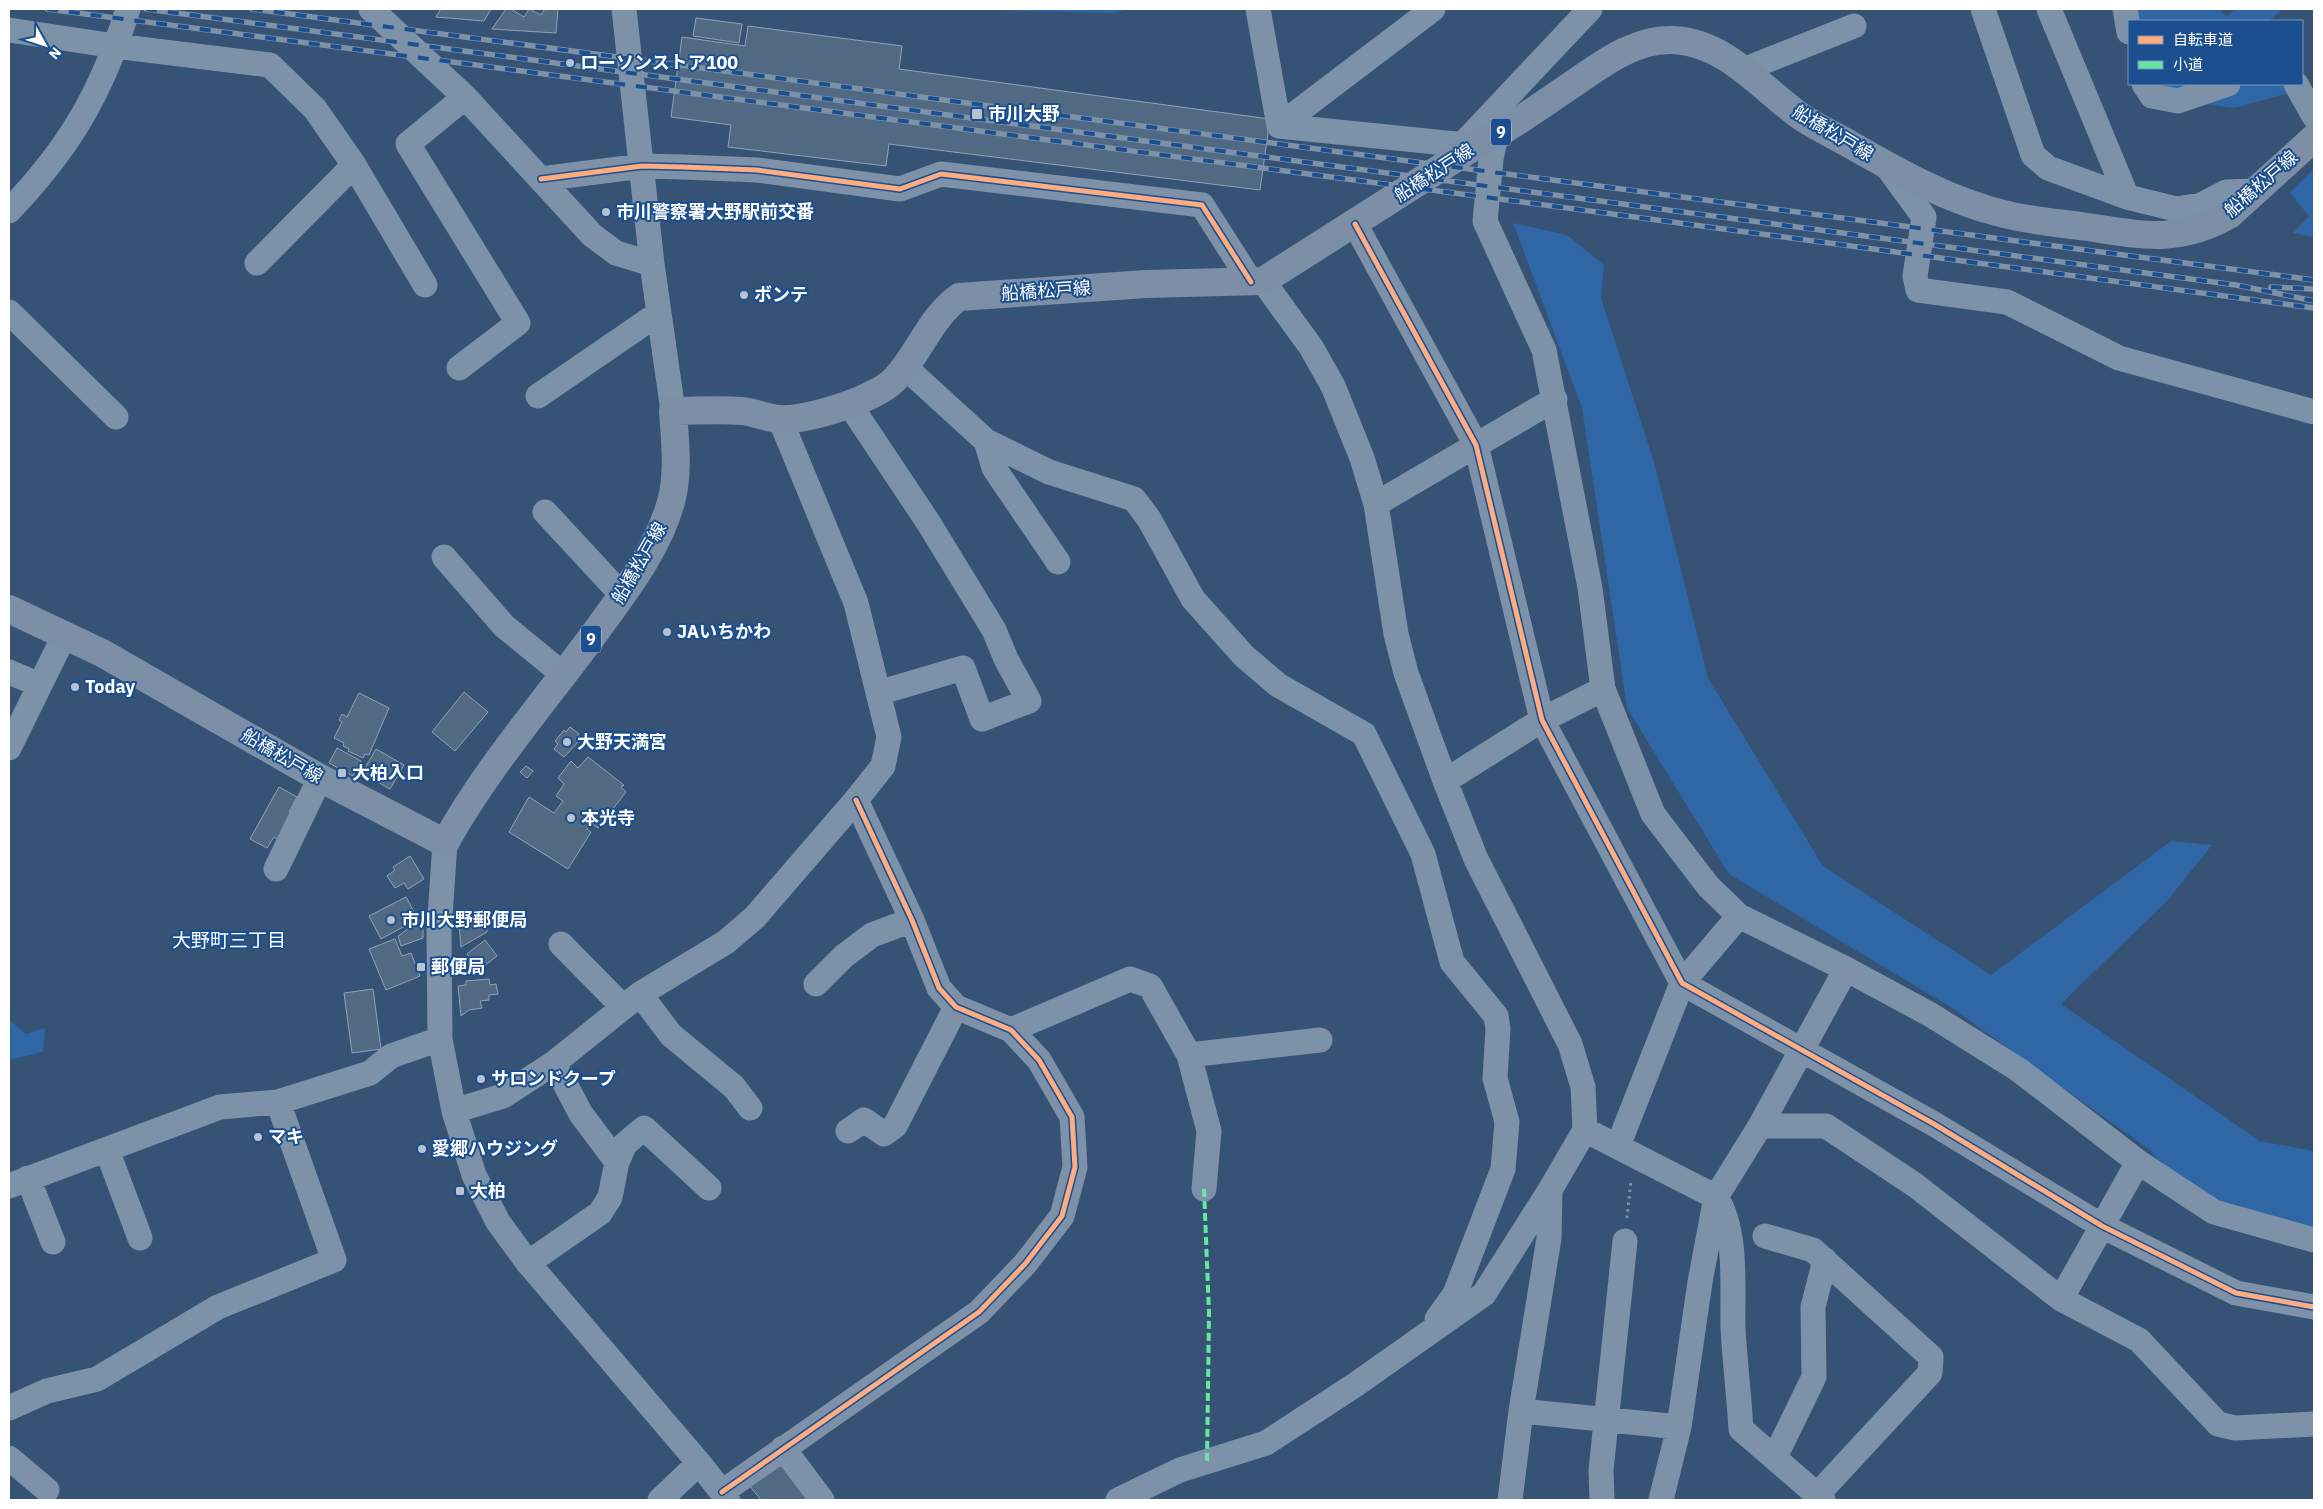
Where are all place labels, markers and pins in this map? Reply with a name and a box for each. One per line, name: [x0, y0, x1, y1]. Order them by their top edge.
place label: ローソンストア100: [580, 51, 738, 74]
marker: ローソンストア100: [564, 57, 576, 69]
place label: 市川大野: [988, 102, 1060, 125]
marker: 市川大野: [970, 107, 984, 121]
place label: 市川警察署大野駅前交番: [616, 200, 814, 223]
marker: 市川警察署大野駅前交番: [600, 206, 612, 218]
place label: ボンテ: [754, 283, 808, 306]
marker: ボンテ: [738, 289, 750, 301]
place label: JAいちかわ: [677, 620, 771, 643]
marker: JAいちかわ: [661, 626, 673, 638]
place label: Today: [85, 675, 136, 698]
marker: Today: [69, 681, 81, 693]
place label: 大野天満宮: [577, 730, 667, 753]
marker: 大野天満宮: [561, 736, 573, 748]
place label: 大柏入口: [352, 761, 424, 784]
marker: 大柏入口: [336, 767, 348, 779]
place label: 本光寺: [581, 806, 635, 829]
marker: 本光寺: [565, 812, 577, 824]
place label: 市川大野郵便局: [401, 908, 527, 931]
marker: 市川大野郵便局: [385, 914, 397, 926]
place label: 郵便局: [431, 955, 485, 978]
marker: 郵便局: [415, 961, 427, 973]
place label: サロンドクープ: [491, 1067, 616, 1090]
marker: サロンドクープ: [475, 1073, 487, 1085]
place label: マキ: [268, 1125, 304, 1148]
marker: マキ: [252, 1131, 264, 1143]
place label: 愛郷ハウジング: [432, 1137, 558, 1160]
marker: 愛郷ハウジング: [416, 1143, 428, 1155]
place label: 大柏: [470, 1179, 506, 1202]
marker: 大柏: [454, 1185, 466, 1197]

